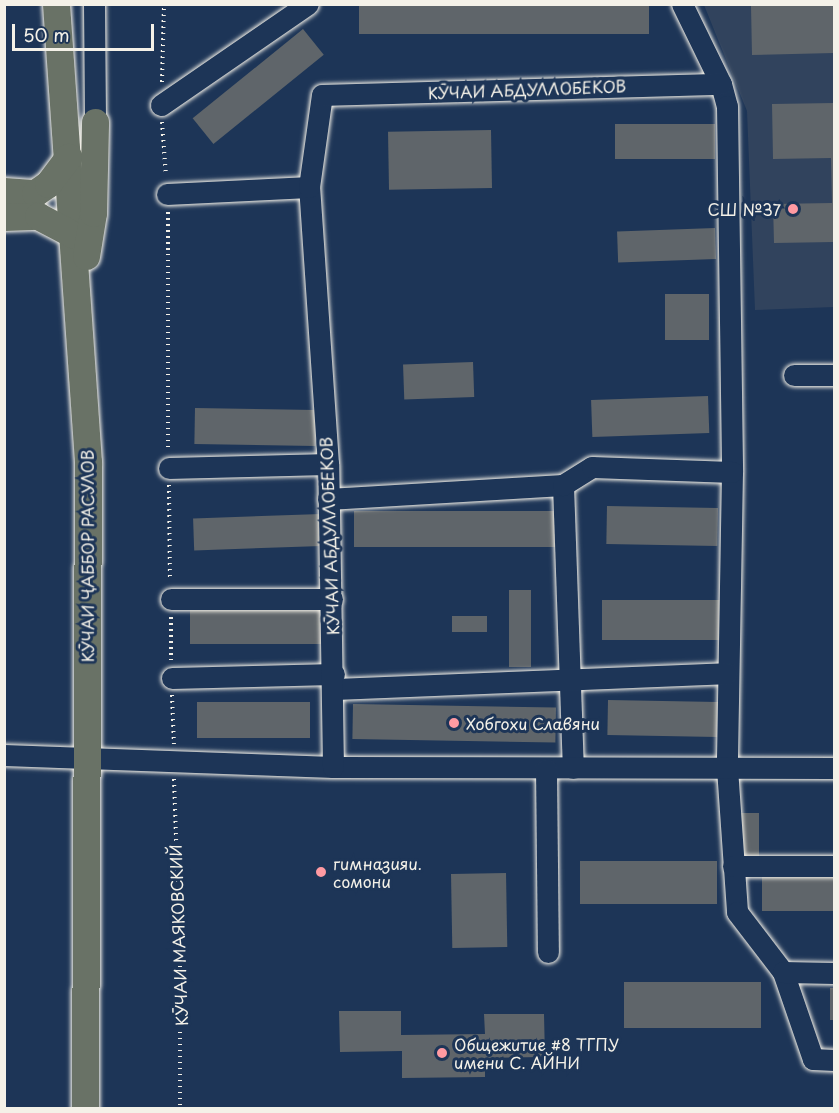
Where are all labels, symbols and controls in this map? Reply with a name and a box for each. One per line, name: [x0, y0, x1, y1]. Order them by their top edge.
scale bar: [15, 12, 158, 50]
text: 50 m: [23, 21, 70, 48]
street label: КӮЧАИ АБДУЛЛОБЕКОВ: [428, 76, 626, 102]
place label: СШ №37: [708, 199, 781, 219]
marker: СШ №37: [786, 202, 800, 216]
street label: КӮЧАИ АБДУЛЛОБЕКОВ: [316, 437, 342, 635]
street label: КӮЧАИ ҶАББОР РАСУЛОВ: [77, 449, 97, 663]
place label: Хобгохи Славяни: [466, 713, 600, 733]
marker: Хобгохи Славяни: [447, 716, 461, 730]
street label: КӮЧАИ МАЯКОВСКИЙ: [165, 844, 191, 1026]
place label: гимназияи. сомони: [333, 853, 422, 891]
marker: гимназияи. сомони: [314, 865, 328, 879]
place label: Общежитие #8 ТГПУ имени С. АЙНИ: [454, 1034, 619, 1072]
marker: Общежитие #8 ТГПУ имени С. АЙНИ: [435, 1046, 449, 1060]

